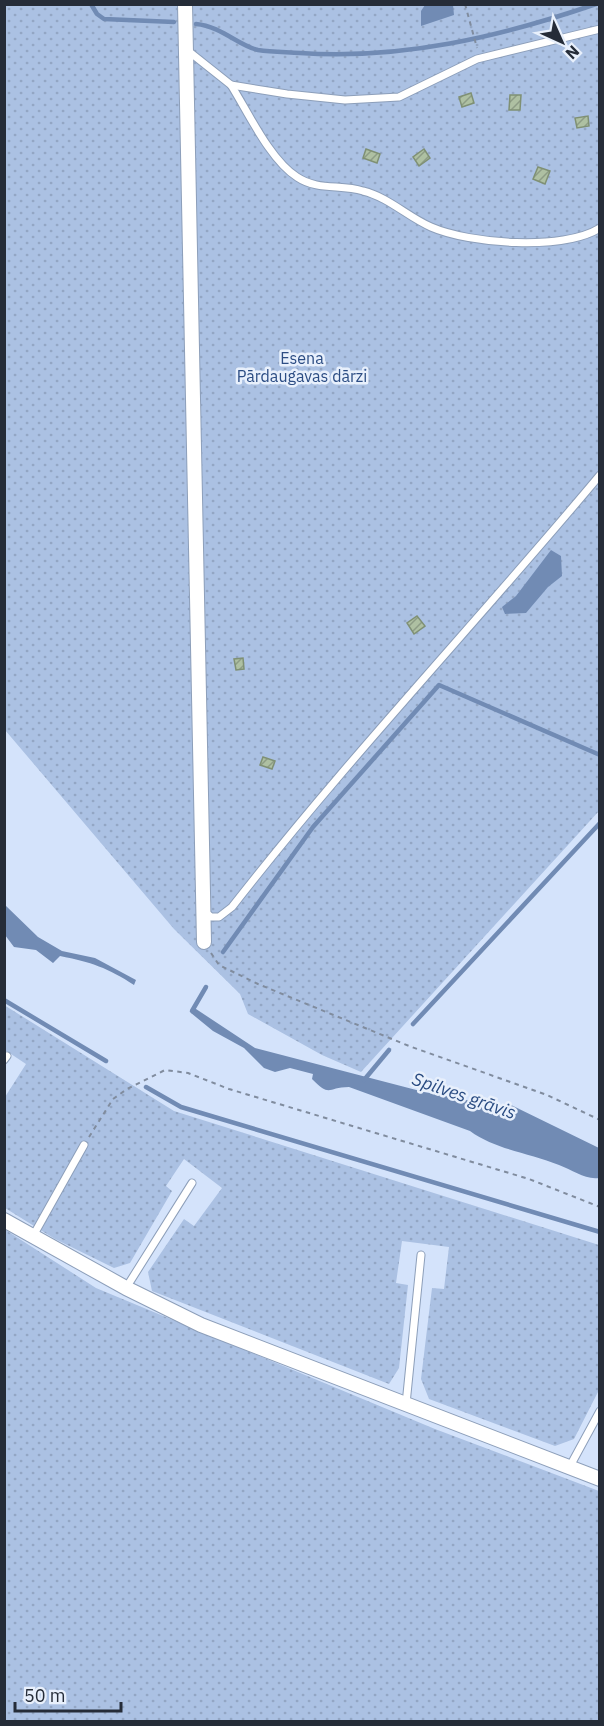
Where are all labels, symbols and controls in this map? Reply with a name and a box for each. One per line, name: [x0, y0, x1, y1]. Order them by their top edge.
north arrow: [532, 12, 592, 72]
text: N: [561, 41, 584, 64]
park label: Esena Pārdaugavas dārzi: [237, 348, 367, 386]
water label: Spilves grāvis: [409, 1067, 519, 1124]
scale bar: [15, 1675, 122, 1713]
text: 50 m: [24, 1684, 66, 1707]

